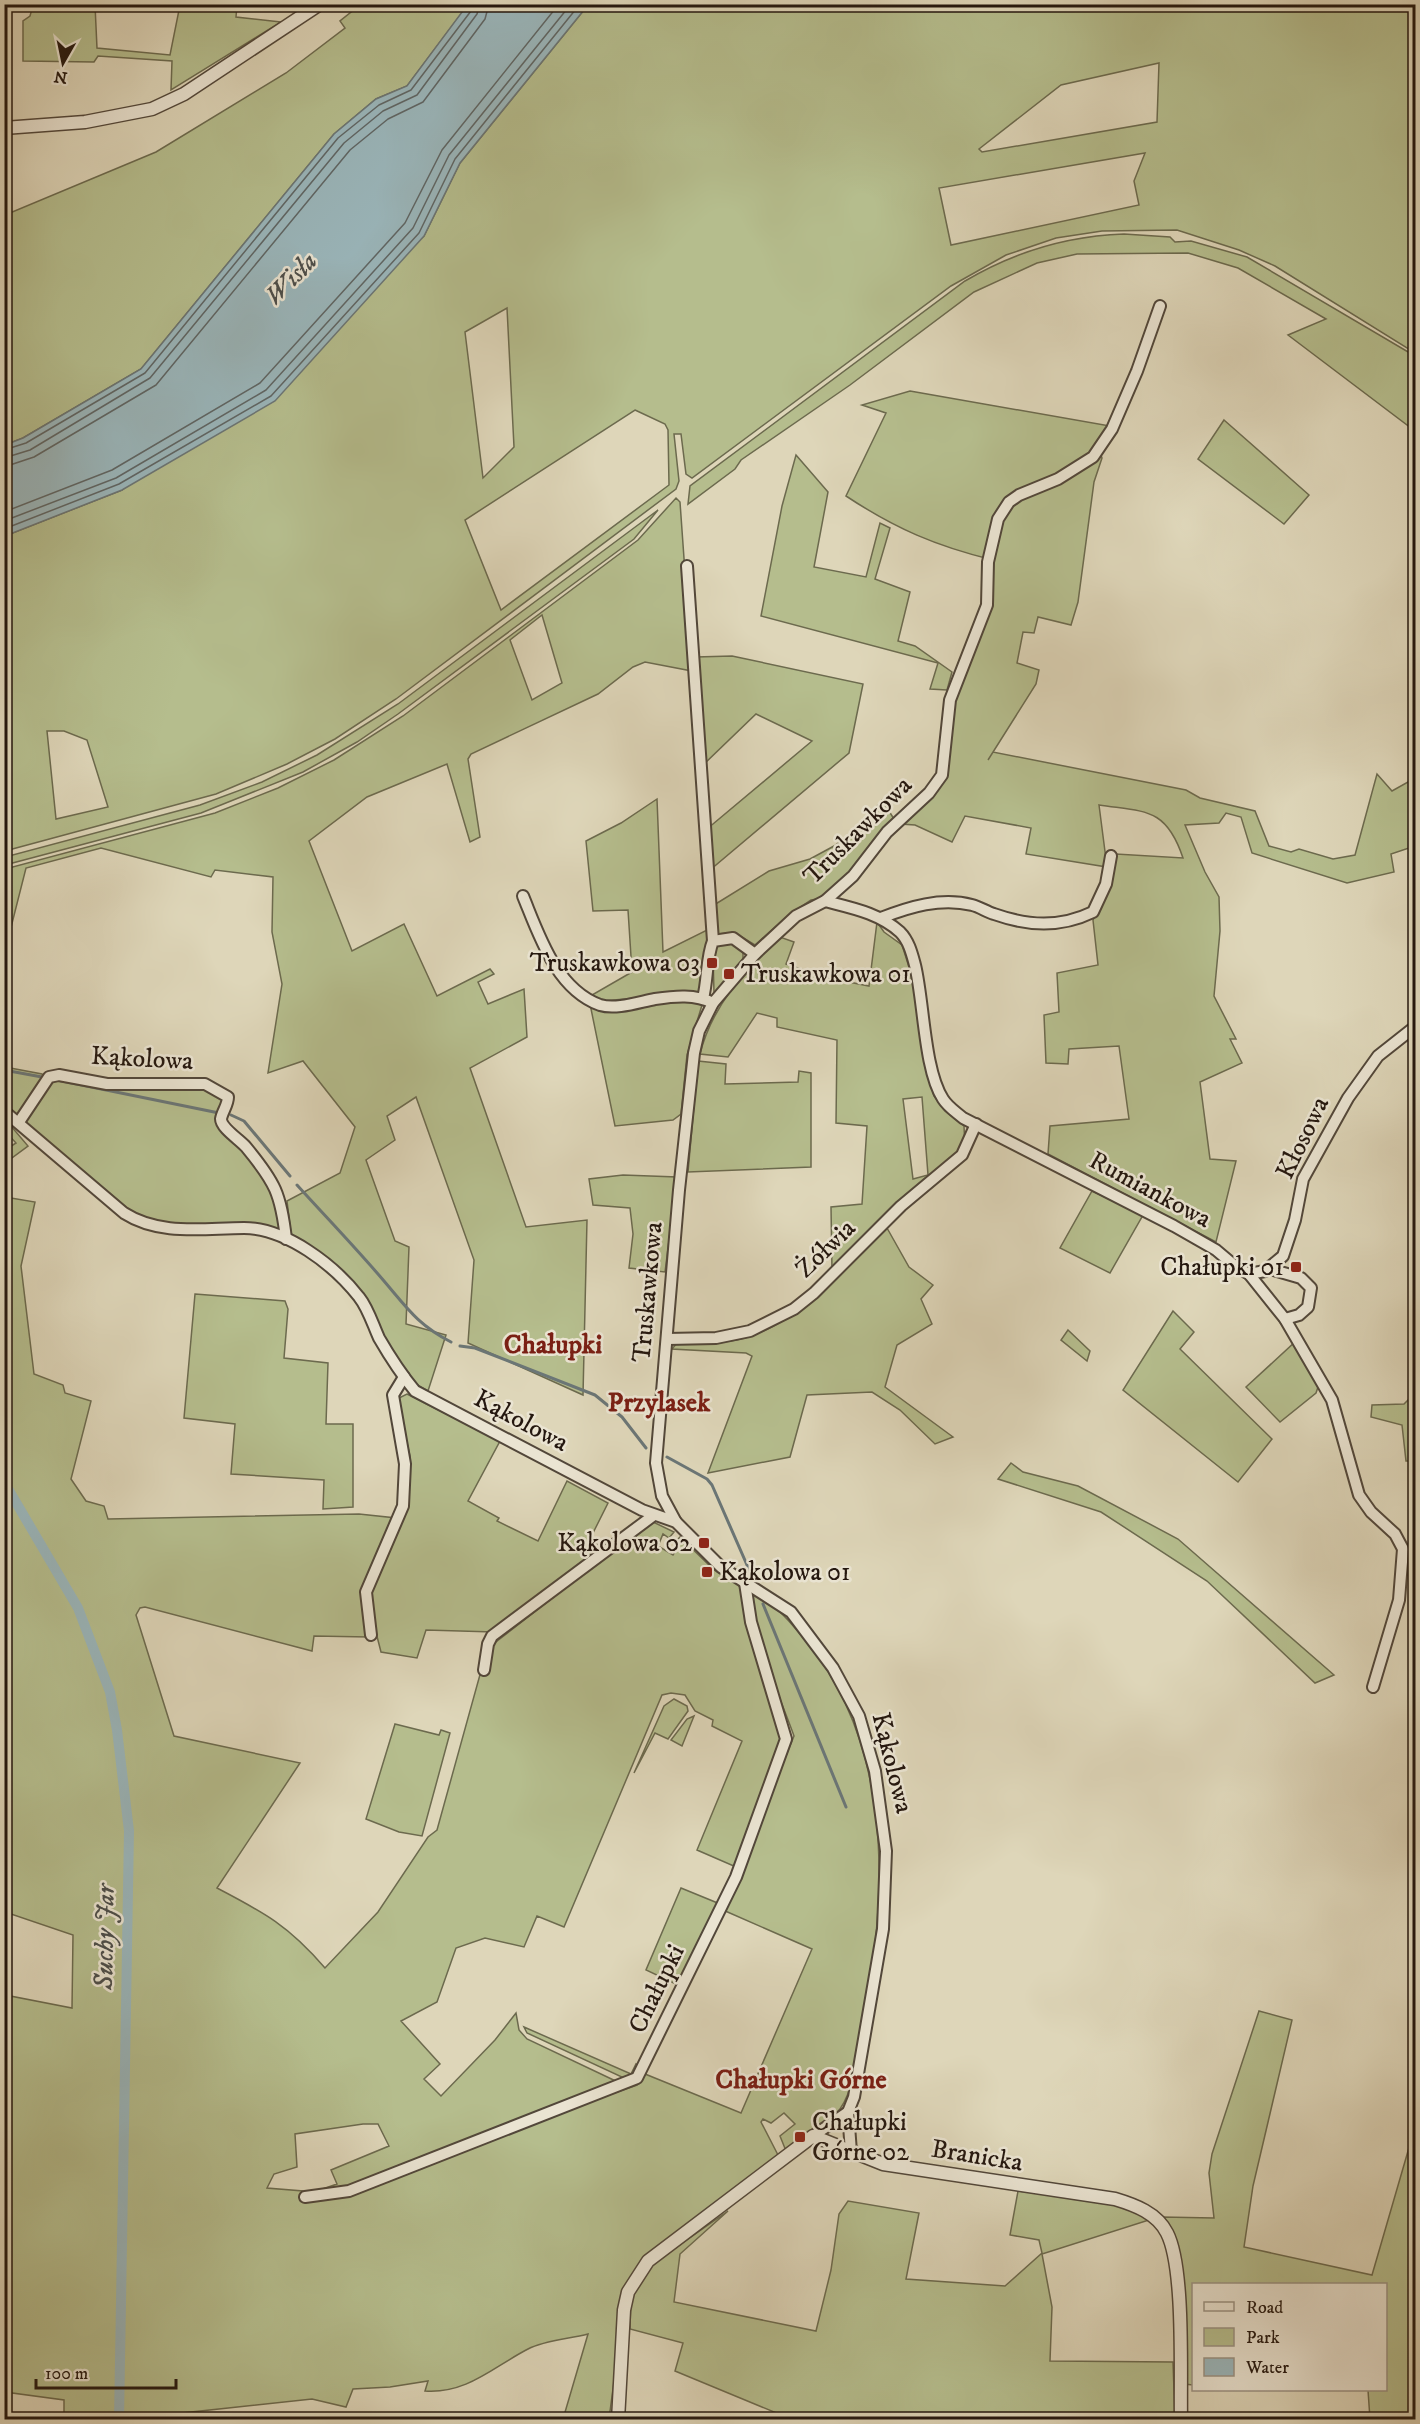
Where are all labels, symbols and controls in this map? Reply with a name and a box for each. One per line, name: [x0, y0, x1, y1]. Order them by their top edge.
north arrow: [33, 33, 93, 93]
text: N: [53, 66, 69, 88]
water label: Wisła: [257, 245, 325, 313]
street label: Truskawkowa: [797, 770, 919, 892]
place label: Truskawkowa 03: [530, 947, 700, 980]
marker: Truskawkowa 03: [705, 956, 719, 970]
place label: Truskawkowa 01: [741, 958, 911, 991]
marker: Truskawkowa 01: [722, 967, 736, 981]
street label: Kąkolowa: [90, 1040, 194, 1078]
street label: Kłosowa: [1269, 1091, 1337, 1185]
street label: Rumiankowa: [1083, 1144, 1217, 1236]
street label: Żółwia: [789, 1212, 863, 1286]
street label: Truskawkowa: [625, 1220, 671, 1364]
place label: Chałupki 01: [1160, 1251, 1284, 1284]
marker: Chałupki 01: [1289, 1260, 1303, 1274]
district label: Chałupki: [504, 1328, 602, 1362]
street label: Kąkolowa: [468, 1382, 574, 1460]
district label: Przylasek: [608, 1386, 711, 1420]
place label: Kąkolowa 02: [557, 1527, 692, 1560]
marker: Kąkolowa 02: [697, 1536, 711, 1550]
place label: Kąkolowa 01: [719, 1556, 851, 1589]
marker: Kąkolowa 01: [700, 1565, 714, 1579]
street label: Kąkolowa: [864, 1709, 920, 1817]
water label: Suchy Jar: [87, 1882, 123, 1991]
street label: Chałupki: [621, 1939, 693, 2039]
district label: Chałupki Górne: [715, 2063, 887, 2097]
place label: Chałupki Górne 02: [812, 2106, 909, 2169]
marker: Chałupki Górne 02: [793, 2130, 807, 2144]
street label: Branicka: [929, 2132, 1025, 2180]
legend: [1192, 2283, 1387, 2391]
text: Road: [1246, 2297, 1283, 2319]
text: Park: [1246, 2327, 1280, 2349]
scale bar: [36, 2352, 176, 2390]
text: Water: [1245, 2357, 1289, 2379]
text: 100 m: [45, 2363, 88, 2385]

